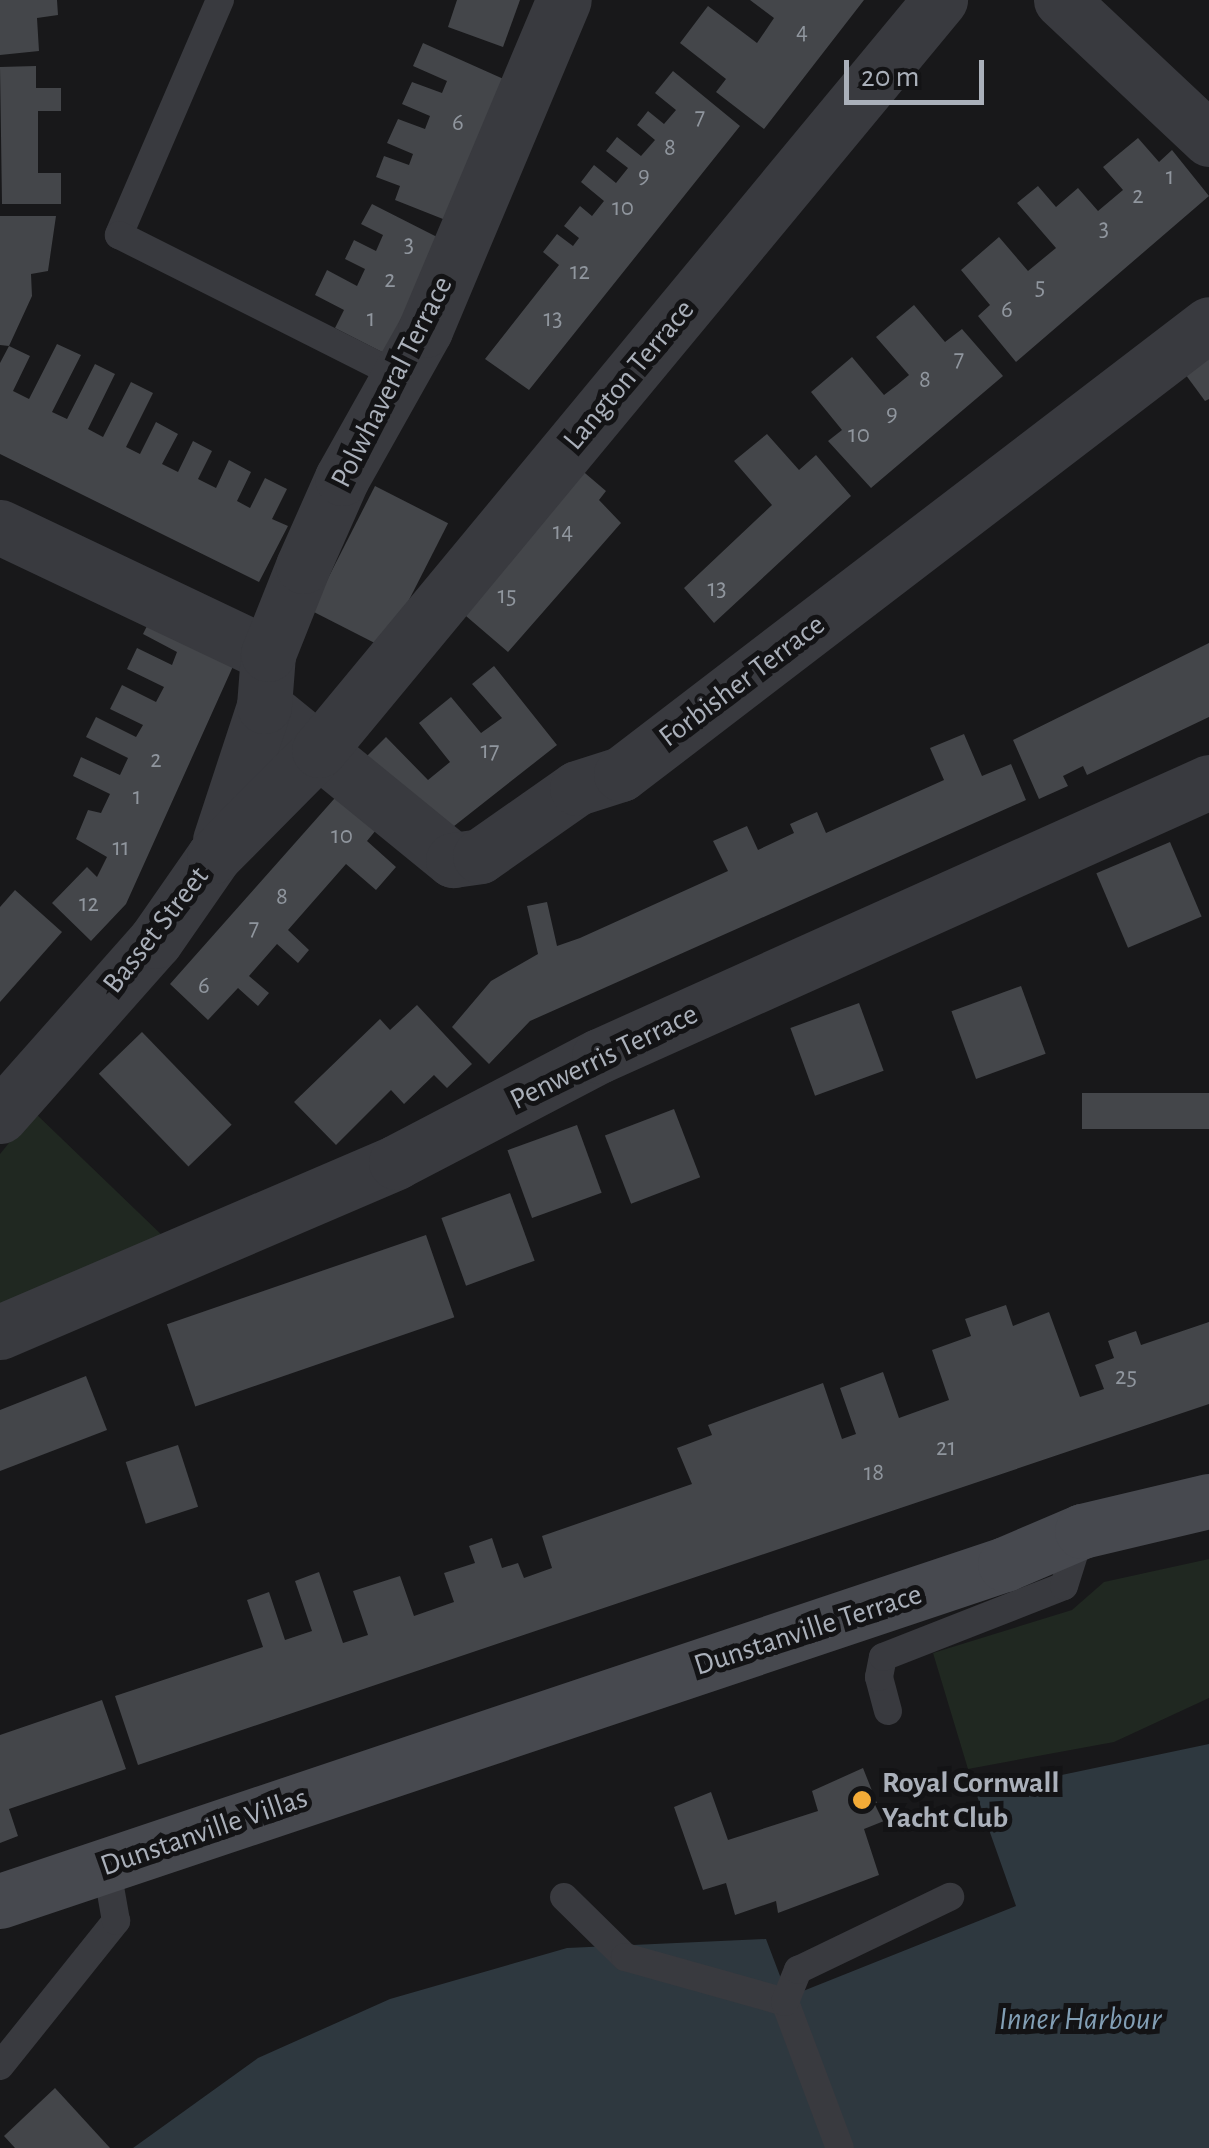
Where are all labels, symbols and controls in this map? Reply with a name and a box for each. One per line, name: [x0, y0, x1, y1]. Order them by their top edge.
house number: 4: [796, 17, 808, 47]
scale bar: [849, 40, 989, 102]
text: 20 m: [861, 62, 919, 92]
house number: 7: [695, 102, 705, 132]
house number: 6: [452, 108, 464, 138]
house number: 8: [664, 133, 676, 163]
house number: 9: [638, 161, 650, 191]
house number: 1: [1166, 162, 1174, 192]
house number: 2: [1132, 181, 1144, 211]
house number: 10: [612, 193, 634, 223]
house number: 3: [1099, 214, 1109, 244]
house number: 3: [404, 230, 414, 260]
house number: 12: [570, 257, 590, 287]
house number: 2: [384, 265, 396, 295]
street label: Polwhaveral Terrace: [323, 270, 461, 494]
house number: 5: [1035, 272, 1045, 302]
street label: Langton Terrace: [556, 293, 702, 457]
house number: 6: [1001, 295, 1013, 325]
house number: 1: [367, 304, 375, 334]
house number: 13: [544, 304, 562, 334]
house number: 7: [954, 344, 964, 374]
house number: 8: [919, 365, 931, 395]
house number: 9: [886, 399, 898, 429]
house number: 10: [848, 420, 870, 450]
house number: 14: [553, 517, 573, 547]
house number: 13: [708, 574, 726, 604]
house number: 15: [497, 581, 517, 611]
street label: Forbisher Terrace: [652, 607, 832, 755]
house number: 17: [480, 736, 500, 766]
house number: 2: [150, 745, 162, 775]
house number: 1: [133, 782, 141, 812]
house number: 10: [331, 821, 353, 851]
house number: 11: [112, 833, 130, 863]
street label: Basset Street: [95, 859, 217, 1001]
house number: 8: [276, 882, 288, 912]
house number: 12: [79, 889, 99, 919]
house number: 7: [249, 913, 259, 943]
house number: 6: [198, 971, 210, 1001]
street label: Penwerris Terrace: [504, 996, 704, 1118]
house number: 25: [1115, 1362, 1137, 1392]
house number: 21: [936, 1433, 956, 1463]
house number: 18: [864, 1458, 884, 1488]
street label: Dunstanville Terrace: [690, 1576, 926, 1684]
place label: Royal Cornwall Yacht Club: [882, 1765, 1059, 1836]
street label: Dunstanville Villas: [96, 1780, 312, 1884]
marker: Royal Cornwall Yacht Club: [851, 1789, 873, 1811]
water label: Inner Harbour: [999, 2000, 1161, 2038]

